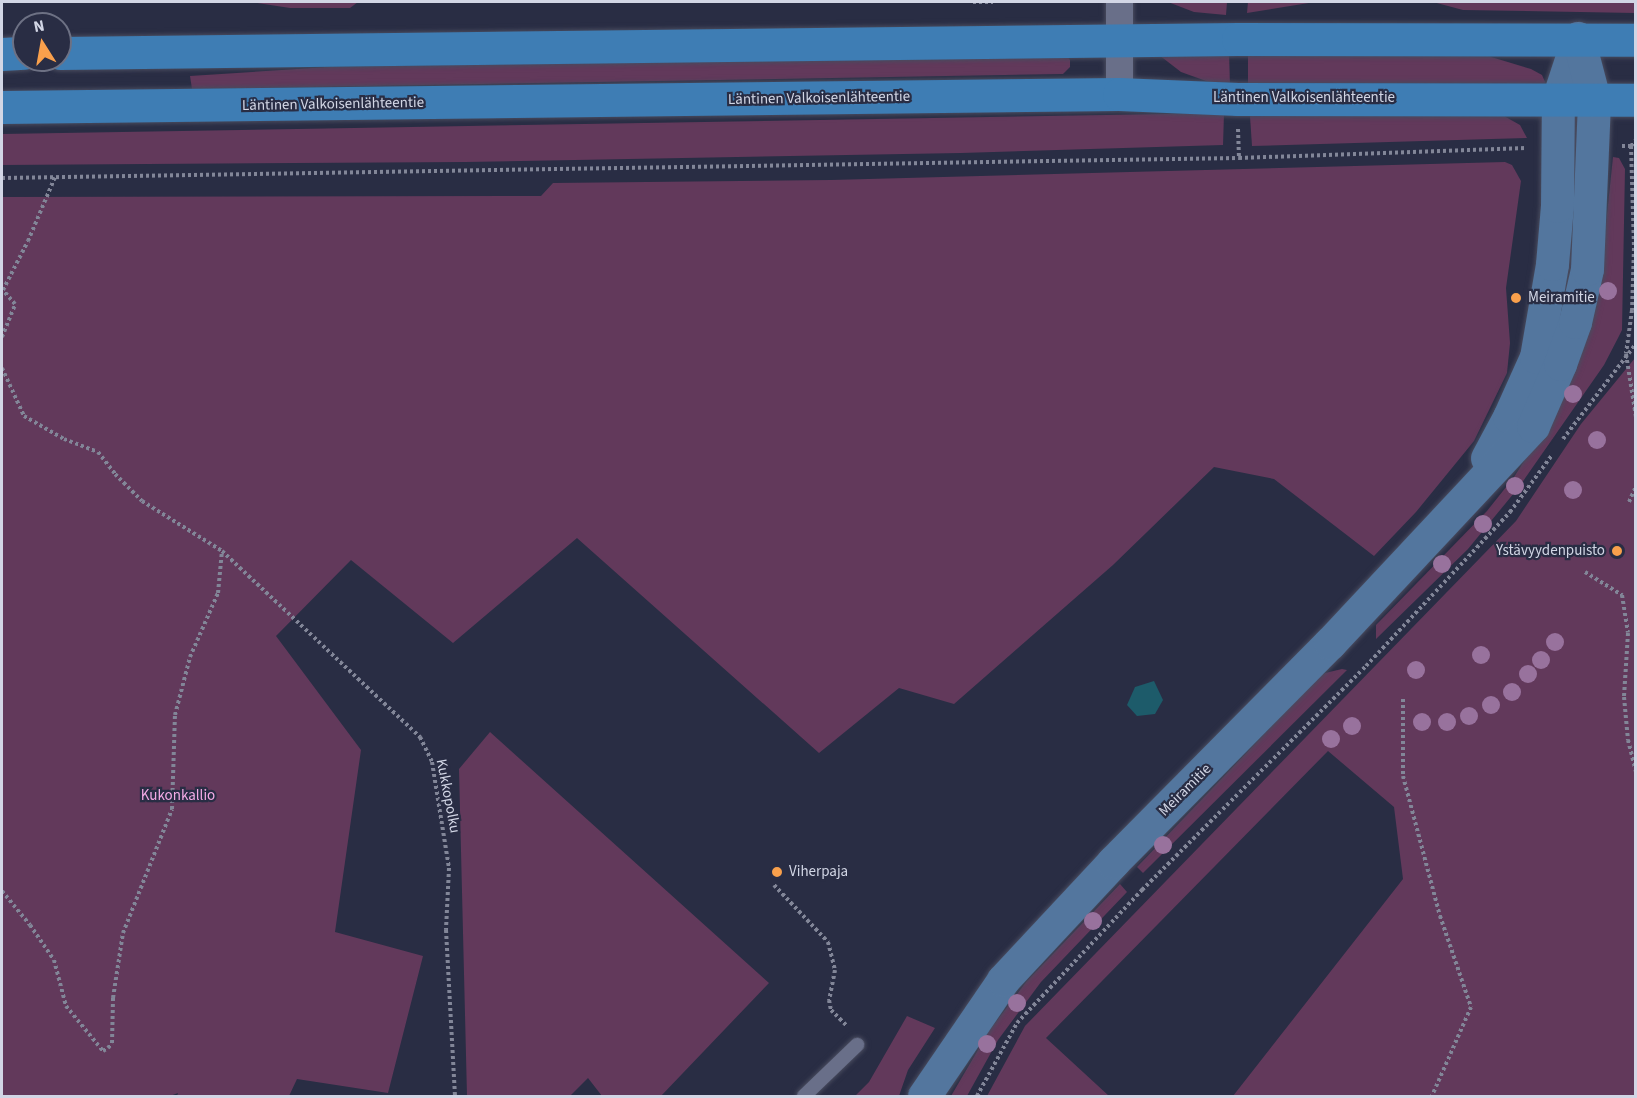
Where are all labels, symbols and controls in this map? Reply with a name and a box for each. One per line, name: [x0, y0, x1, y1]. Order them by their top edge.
north arrow: [12, 12, 72, 72]
text: N: [32, 14, 46, 38]
street label: Läntinen Valkoisenlähteentie: [728, 87, 910, 109]
street label: Läntinen Valkoisenlähteentie: [1213, 89, 1395, 107]
street label: Läntinen Valkoisenlähteentie: [242, 93, 424, 115]
place label: Meiramitie: [1528, 289, 1595, 307]
marker: Meiramitie: [1509, 291, 1523, 305]
place label: Ystävyydenpuisto: [1496, 542, 1605, 560]
marker: Ystävyydenpuisto: [1610, 544, 1624, 558]
street label: Kukkopolku: [432, 757, 464, 835]
street label: Meiramitie: [1155, 760, 1215, 820]
park label: Kukonkallio: [141, 787, 215, 805]
place label: Viherpaja: [789, 863, 848, 881]
marker: Viherpaja: [770, 865, 784, 879]

